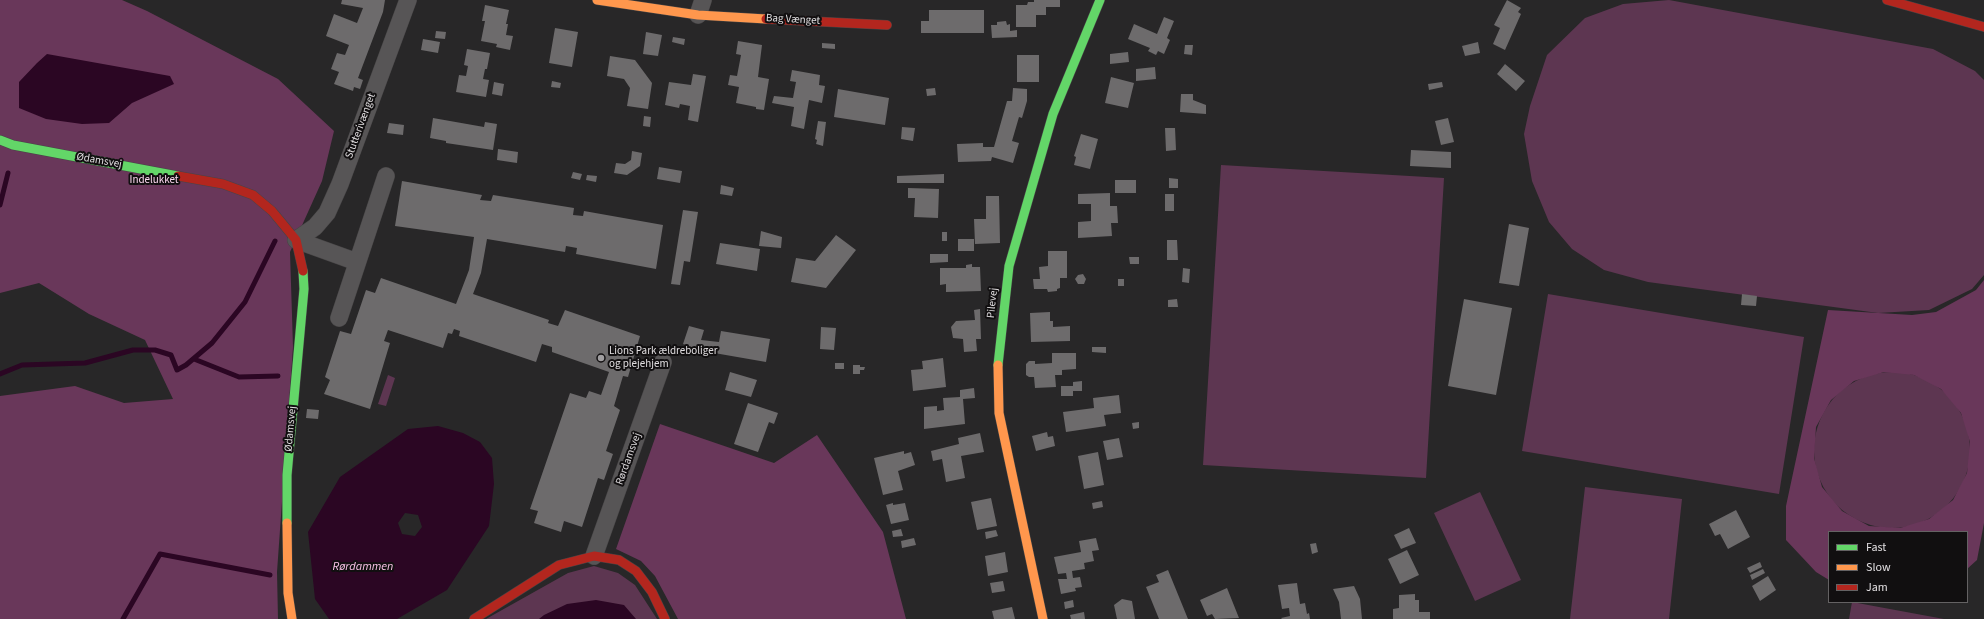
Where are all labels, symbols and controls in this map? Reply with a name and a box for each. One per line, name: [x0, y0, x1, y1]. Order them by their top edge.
street label: Bag Vænget: [766, 12, 820, 28]
street label: Stutterivænget: [343, 92, 379, 160]
street label: Ødamsvej: [75, 151, 123, 171]
park label: Indelukket: [129, 174, 179, 188]
street label: Pilevej: [985, 287, 1001, 319]
place label: Lions Park ældreboliger og plejehjem: [609, 345, 717, 371]
marker: Lions Park ældreboliger og plejehjem: [596, 353, 606, 363]
street label: Ødamsvej: [282, 406, 300, 452]
street label: Rørdamsvej: [613, 431, 645, 487]
legend: [1828, 531, 1968, 603]
text: Fast: [1866, 539, 1886, 556]
text: Slow: [1866, 559, 1891, 576]
water label: Rørdammen: [333, 560, 393, 574]
text: Jam: [1866, 579, 1888, 596]

